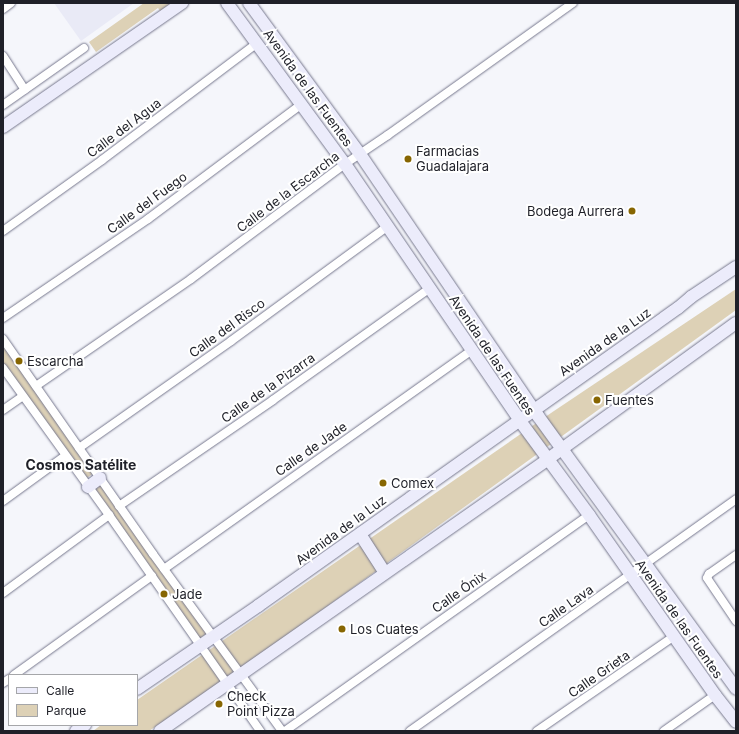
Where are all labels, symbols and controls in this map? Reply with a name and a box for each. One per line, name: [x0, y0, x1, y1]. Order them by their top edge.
street label: Avenida de las Fuentes: [260, 26, 356, 150]
street label: Calle del Agua: [84, 95, 164, 161]
place label: Farmacias Guadalajara: [416, 144, 489, 175]
street label: Calle de la Escarcha: [234, 148, 342, 236]
marker: Farmacias Guadalajara: [403, 154, 413, 164]
street label: Calle del Fuego: [104, 169, 190, 237]
place label: Bodega Aurrera: [527, 203, 624, 219]
marker: Bodega Aurrera: [627, 206, 637, 216]
street label: Avenida de las Fuentes: [446, 292, 538, 418]
street label: Calle del Risco: [186, 295, 268, 361]
street label: Avenida de la Luz: [556, 305, 654, 379]
street label: Calle de la Pizarra: [218, 350, 318, 426]
place label: Escarcha: [27, 353, 84, 369]
marker: Escarcha: [14, 356, 24, 366]
place label: Fuentes: [605, 392, 654, 408]
marker: Fuentes: [592, 395, 602, 405]
street label: Calle de Jade: [272, 419, 350, 479]
district label: Cosmos Satélite: [26, 457, 136, 473]
place label: Comex: [391, 475, 434, 491]
marker: Comex: [378, 478, 388, 488]
street label: Avenida de la Luz: [293, 492, 389, 568]
street label: Avenida de las Fuentes: [632, 557, 726, 681]
street label: Calle Ónix: [429, 568, 489, 616]
street label: Calle Lava: [536, 581, 596, 631]
place label: Jade: [172, 586, 202, 602]
marker: Jade: [159, 589, 169, 599]
place label: Los Cuates: [350, 621, 419, 637]
marker: Los Cuates: [337, 624, 347, 634]
street label: Calle Grieta: [565, 647, 633, 701]
legend: [8, 674, 138, 726]
text: Calle: [46, 683, 74, 698]
place label: Check Point Pizza: [227, 689, 295, 720]
marker: Check Point Pizza: [214, 699, 224, 709]
text: Parque: [46, 703, 86, 718]

